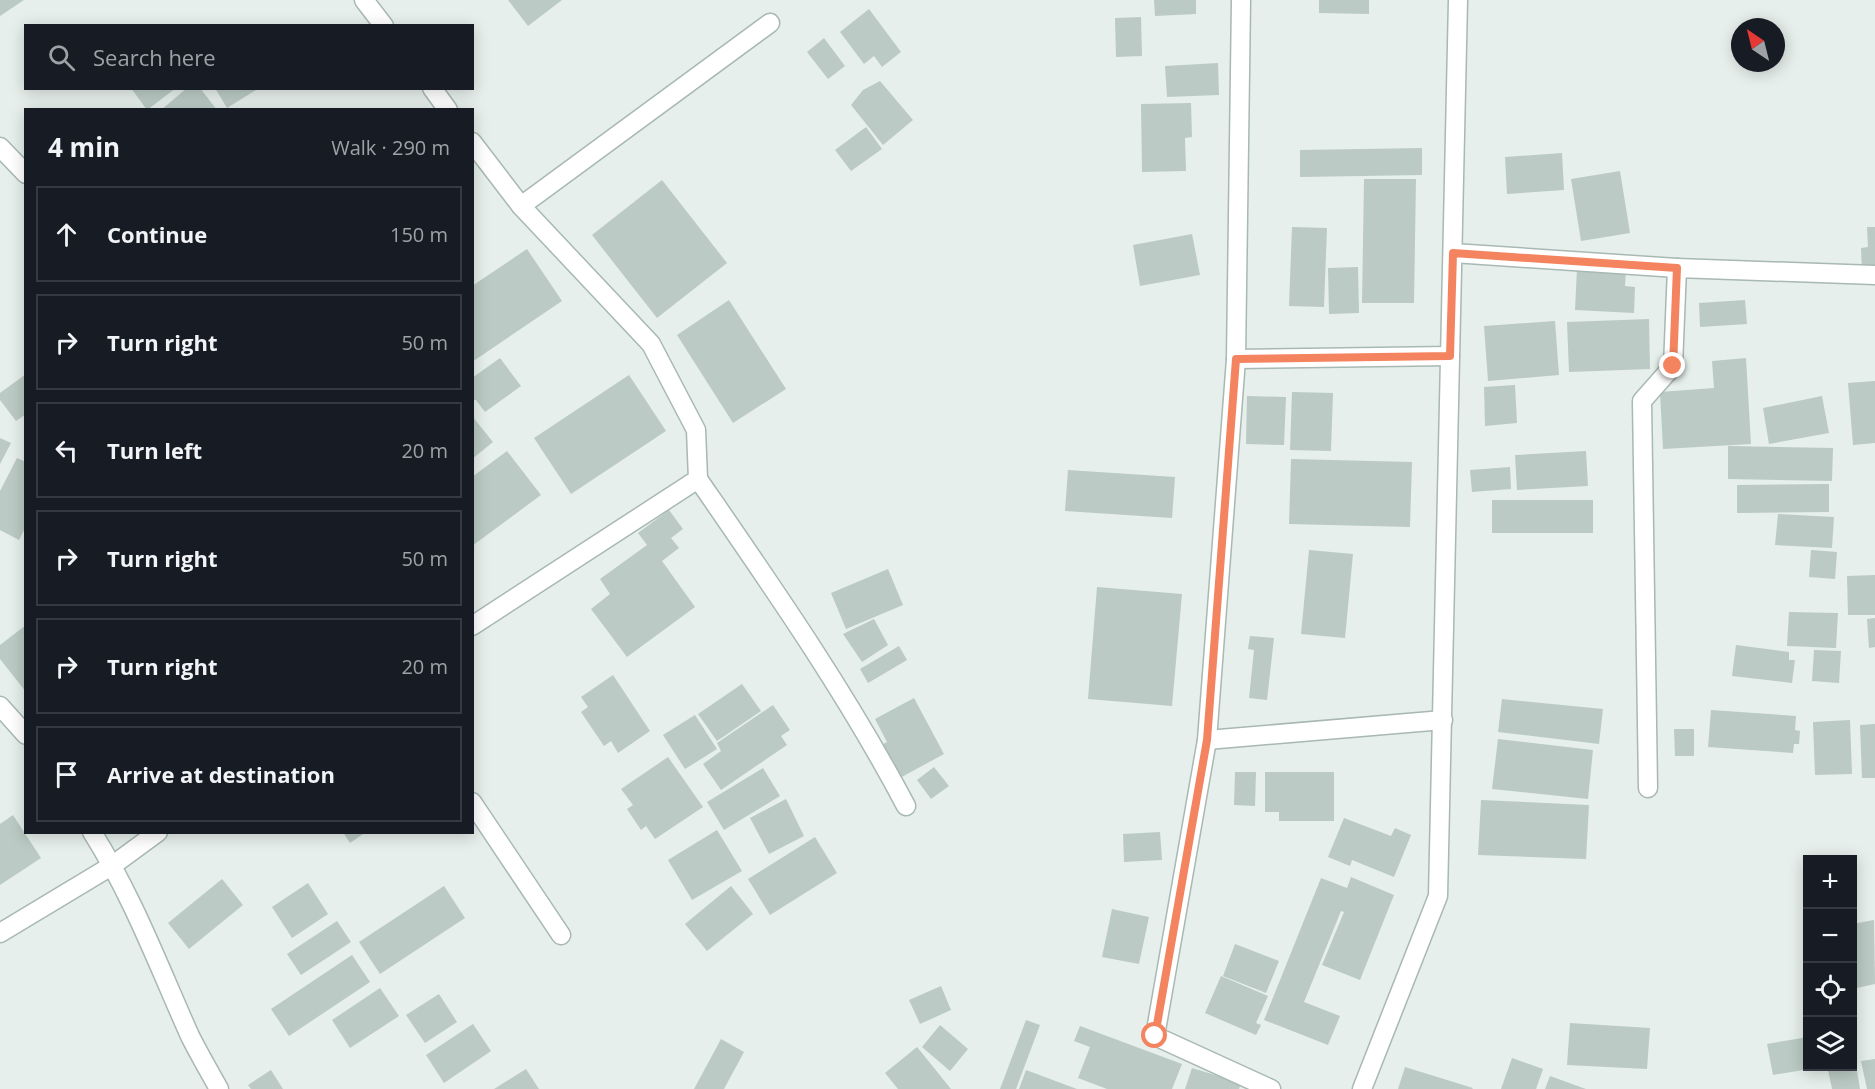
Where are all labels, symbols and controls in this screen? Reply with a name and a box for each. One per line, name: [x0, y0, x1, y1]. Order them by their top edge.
north arrow: [1731, 18, 1785, 72]
search box: [24, 24, 474, 90]
icon: search: [45, 41, 78, 74]
text: Search here: [93, 42, 216, 72]
text: 4 min: [48, 129, 120, 165]
text: Walk · 290 m: [331, 134, 450, 161]
icon: ahead: [50, 218, 83, 251]
text: Continue: [107, 219, 207, 249]
text: 150 m: [390, 221, 448, 248]
icon: right: [50, 326, 83, 359]
text: Turn right: [107, 327, 218, 357]
text: 50 m: [401, 329, 448, 356]
route end: [1659, 352, 1685, 378]
icon: left: [50, 434, 83, 467]
text: Turn left: [107, 435, 202, 465]
text: 20 m: [401, 437, 448, 464]
icon: right: [50, 542, 83, 575]
text: Turn right: [107, 543, 218, 573]
text: 50 m: [401, 545, 448, 572]
icon: right: [50, 650, 83, 683]
text: Turn right: [107, 651, 218, 681]
text: 20 m: [401, 653, 448, 680]
icon: arrive: [50, 758, 83, 791]
text: Arrive at destination: [107, 759, 335, 789]
map controls: [1803, 855, 1857, 1071]
button: +: [1803, 855, 1857, 909]
button: −: [1803, 909, 1857, 963]
button: locate: [1803, 963, 1857, 1017]
button: layers: [1803, 1017, 1857, 1071]
route start: [1141, 1022, 1167, 1048]

